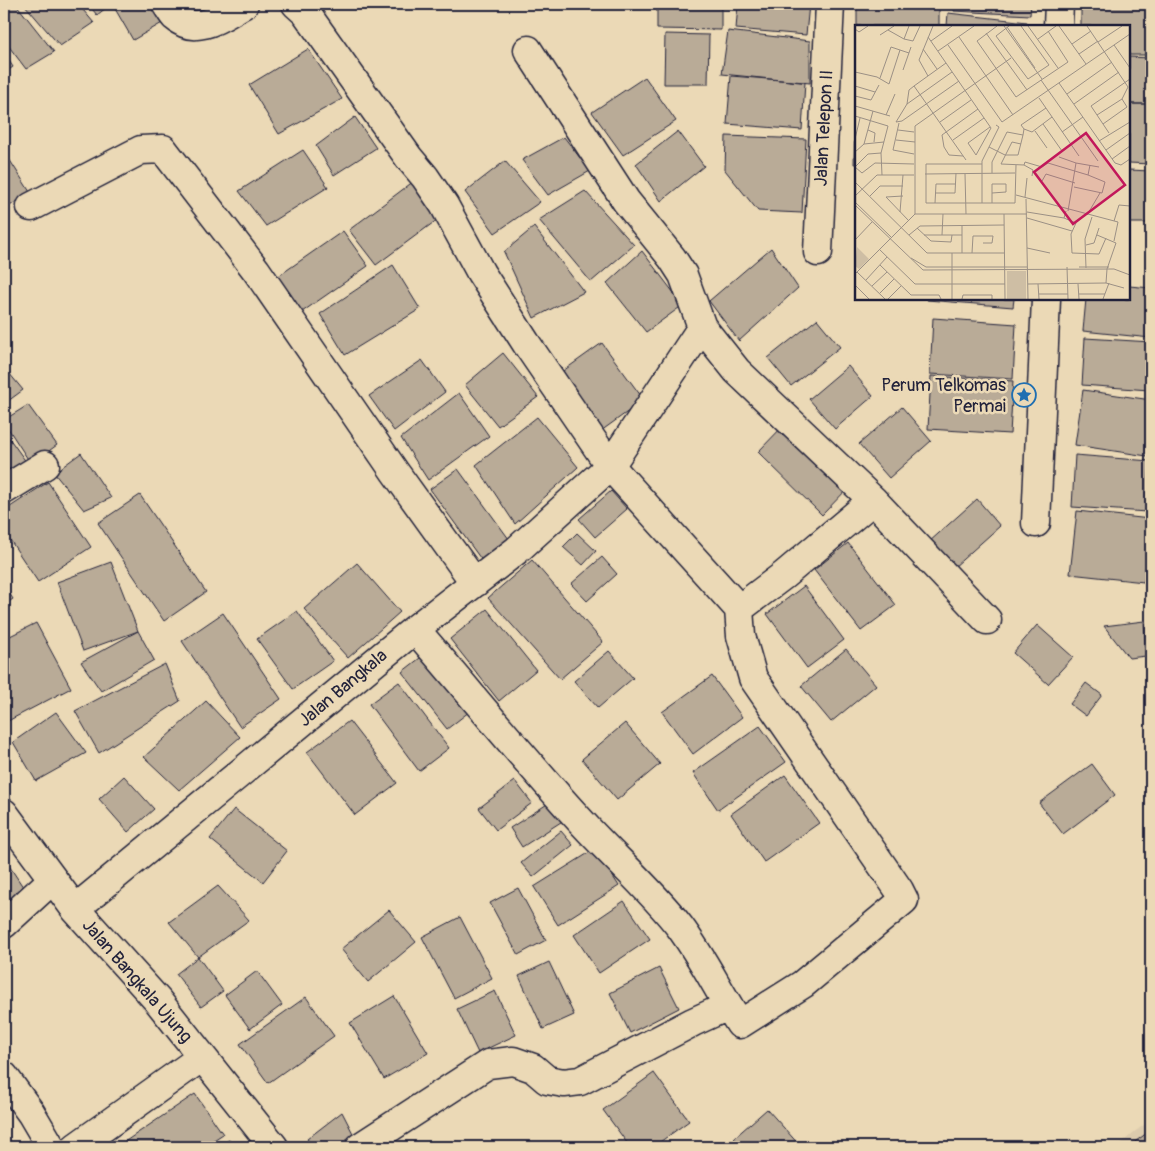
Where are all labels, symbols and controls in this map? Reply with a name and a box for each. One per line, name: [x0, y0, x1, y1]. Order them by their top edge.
inset map: [855, 25, 1130, 300]
street label: Jalan Telepon II: [809, 69, 839, 187]
place label: Perum Telkomas Permai: [881, 374, 1006, 418]
place icon: Perum Telkomas Permai: [1011, 382, 1037, 408]
street label: Jalan Bangkala: [294, 644, 392, 732]
street label: Jalan Bangkala Ujung: [77, 914, 197, 1048]

